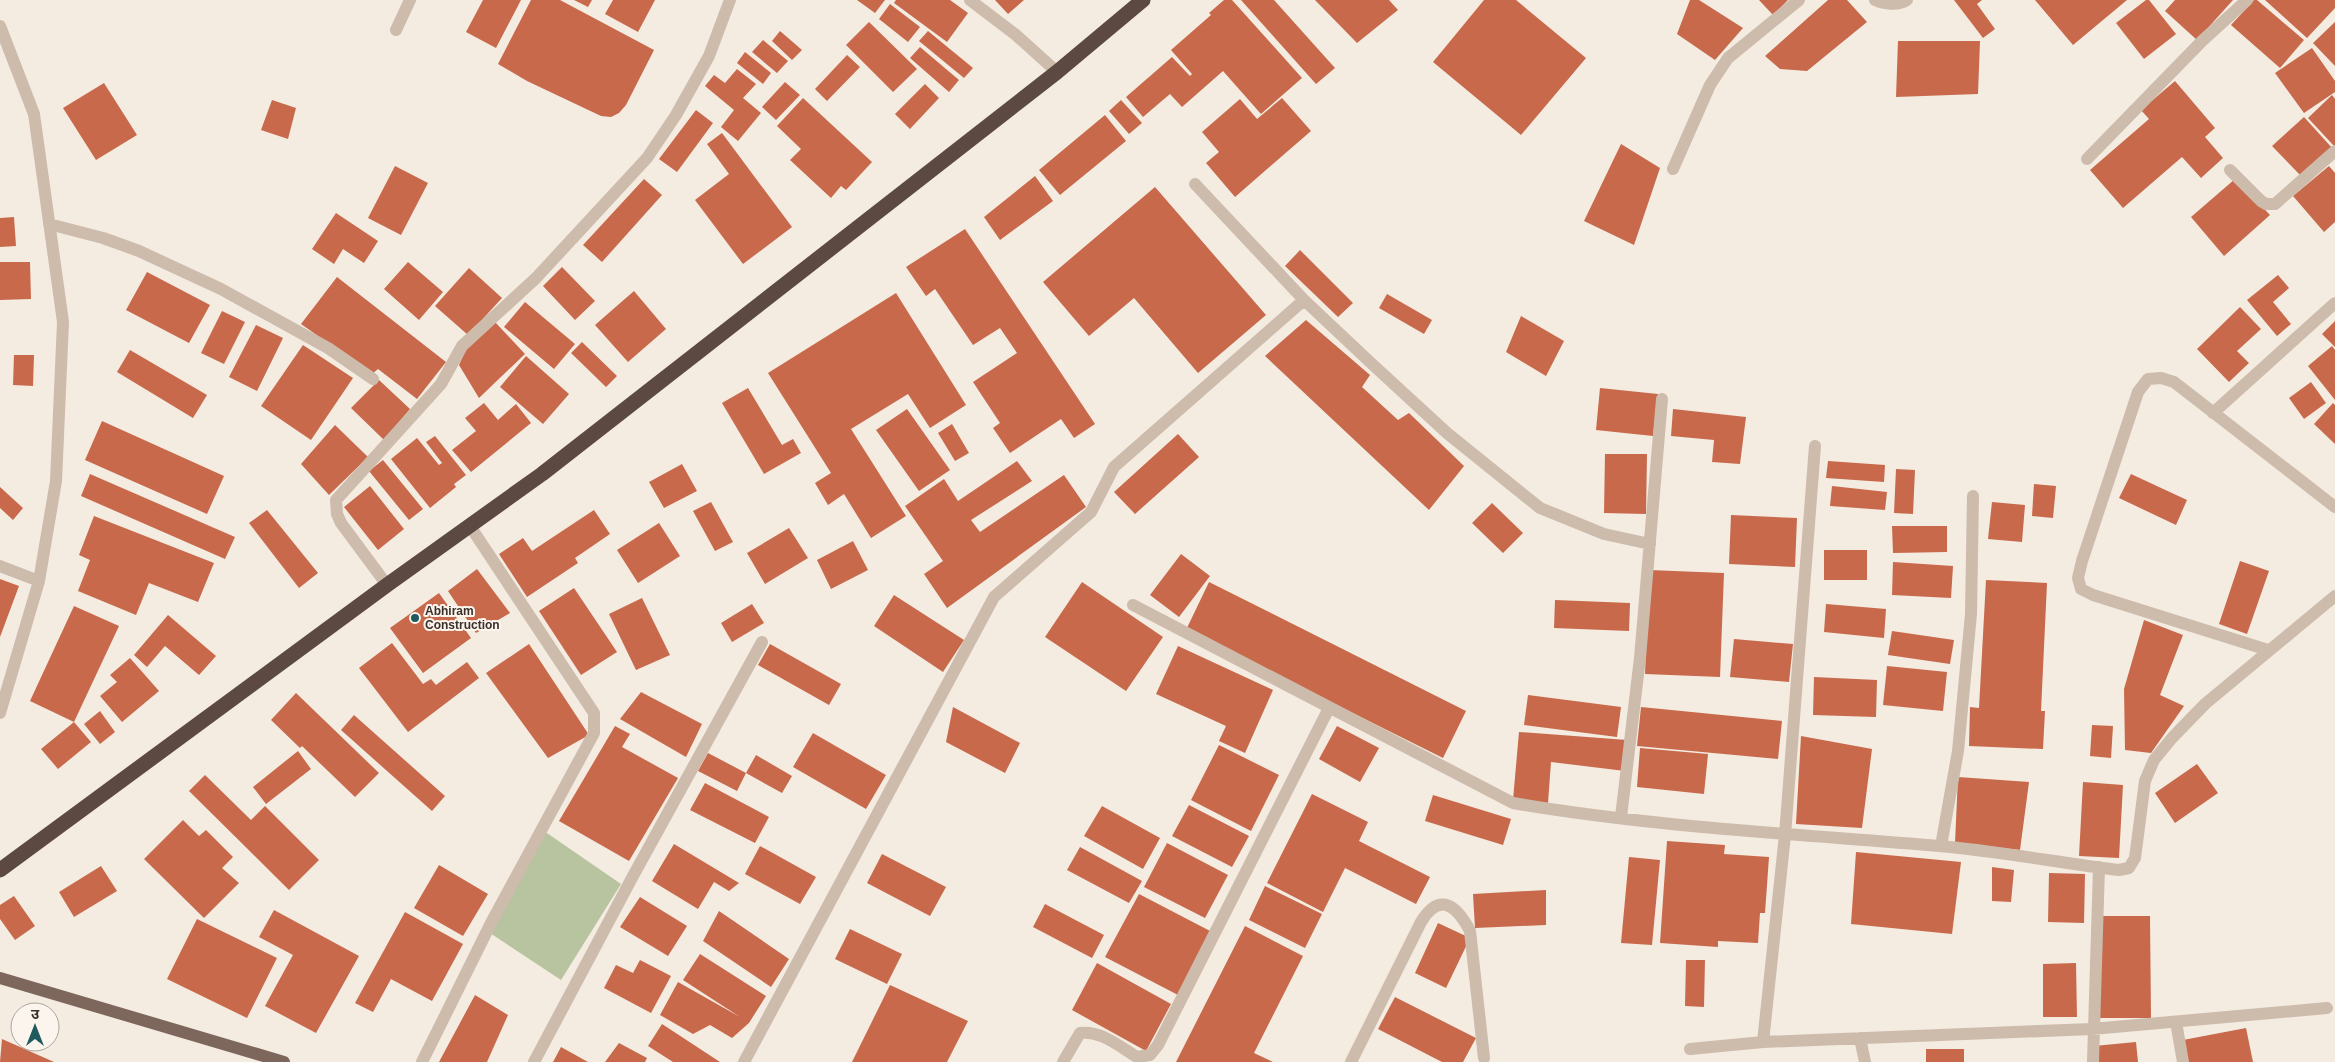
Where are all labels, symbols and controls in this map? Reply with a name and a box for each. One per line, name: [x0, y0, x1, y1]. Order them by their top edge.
place label: Abhiram Construction: [425, 604, 500, 632]
marker: Abhiram Construction: [409, 612, 421, 624]
north arrow: [10, 1002, 60, 1052]
text: उ: [31, 1006, 40, 1022]

